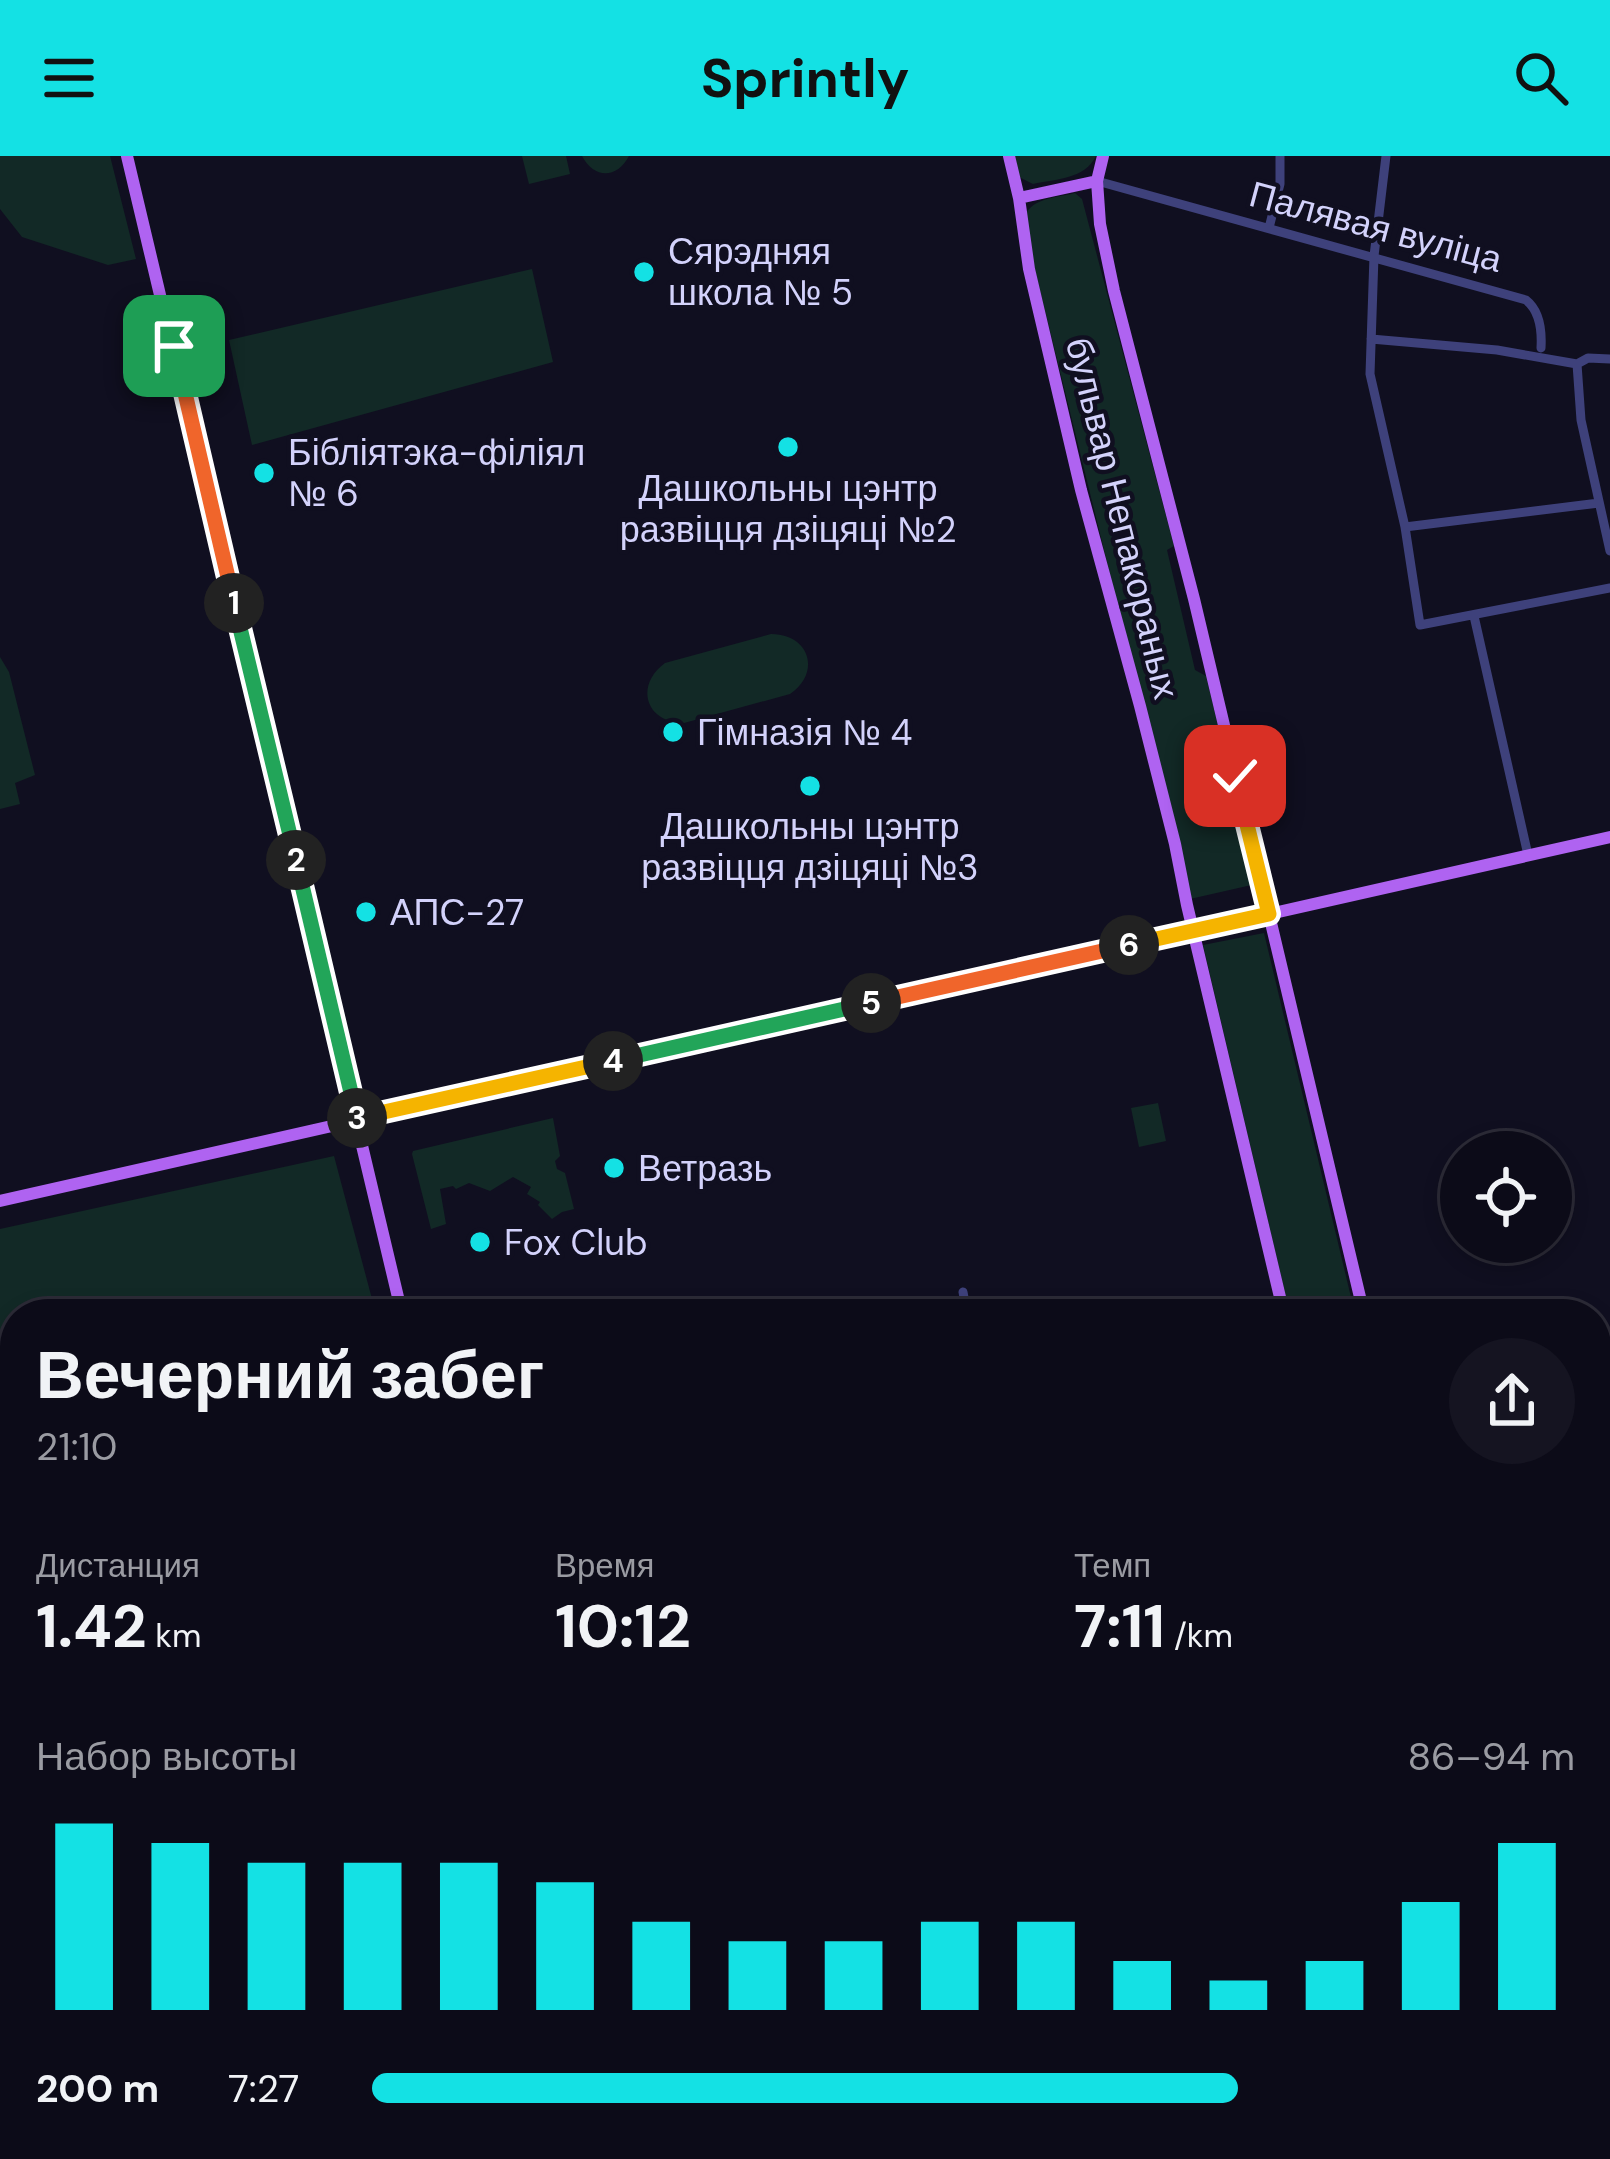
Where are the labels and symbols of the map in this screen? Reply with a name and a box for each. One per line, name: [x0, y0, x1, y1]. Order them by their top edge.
street label: Палявая вуліца: [1245, 170, 1508, 283]
place label: Сярэдняя школа № 5: [668, 228, 853, 316]
marker: Сярэдняя школа № 5: [631, 259, 657, 285]
pin: [123, 295, 225, 397]
street label: бульвар Непакораных: [1055, 333, 1190, 704]
place label: Бібліятэка-філіял № 6: [288, 429, 585, 517]
marker: Дашкольны цэнтр развіцця дзіцяці №2: [775, 434, 801, 460]
marker: Бібліятэка-філіял № 6: [251, 460, 277, 486]
place label: Дашкольны цэнтр развіцця дзіцяці №2: [620, 465, 956, 553]
pin: 1: [204, 573, 264, 633]
place label: Гімназія № 4: [697, 709, 912, 756]
marker: Гімназія № 4: [660, 719, 686, 745]
pin: [1184, 725, 1286, 827]
marker: Дашкольны цэнтр развіцця дзіцяці №3: [797, 773, 823, 799]
place label: Дашкольны цэнтр развіцця дзіцяці №3: [641, 803, 979, 891]
pin: 2: [266, 830, 326, 890]
place label: АПС-27: [390, 889, 524, 936]
marker: АПС-27: [353, 899, 379, 925]
pin: 6: [1099, 915, 1159, 975]
pin: 5: [841, 973, 901, 1033]
pin: 4: [583, 1031, 643, 1091]
pin: 3: [327, 1088, 387, 1148]
place label: Ветразь: [638, 1145, 772, 1192]
marker: Ветразь: [601, 1155, 627, 1181]
place label: Fox Club: [504, 1219, 648, 1266]
marker: Fox Club: [467, 1229, 493, 1255]

